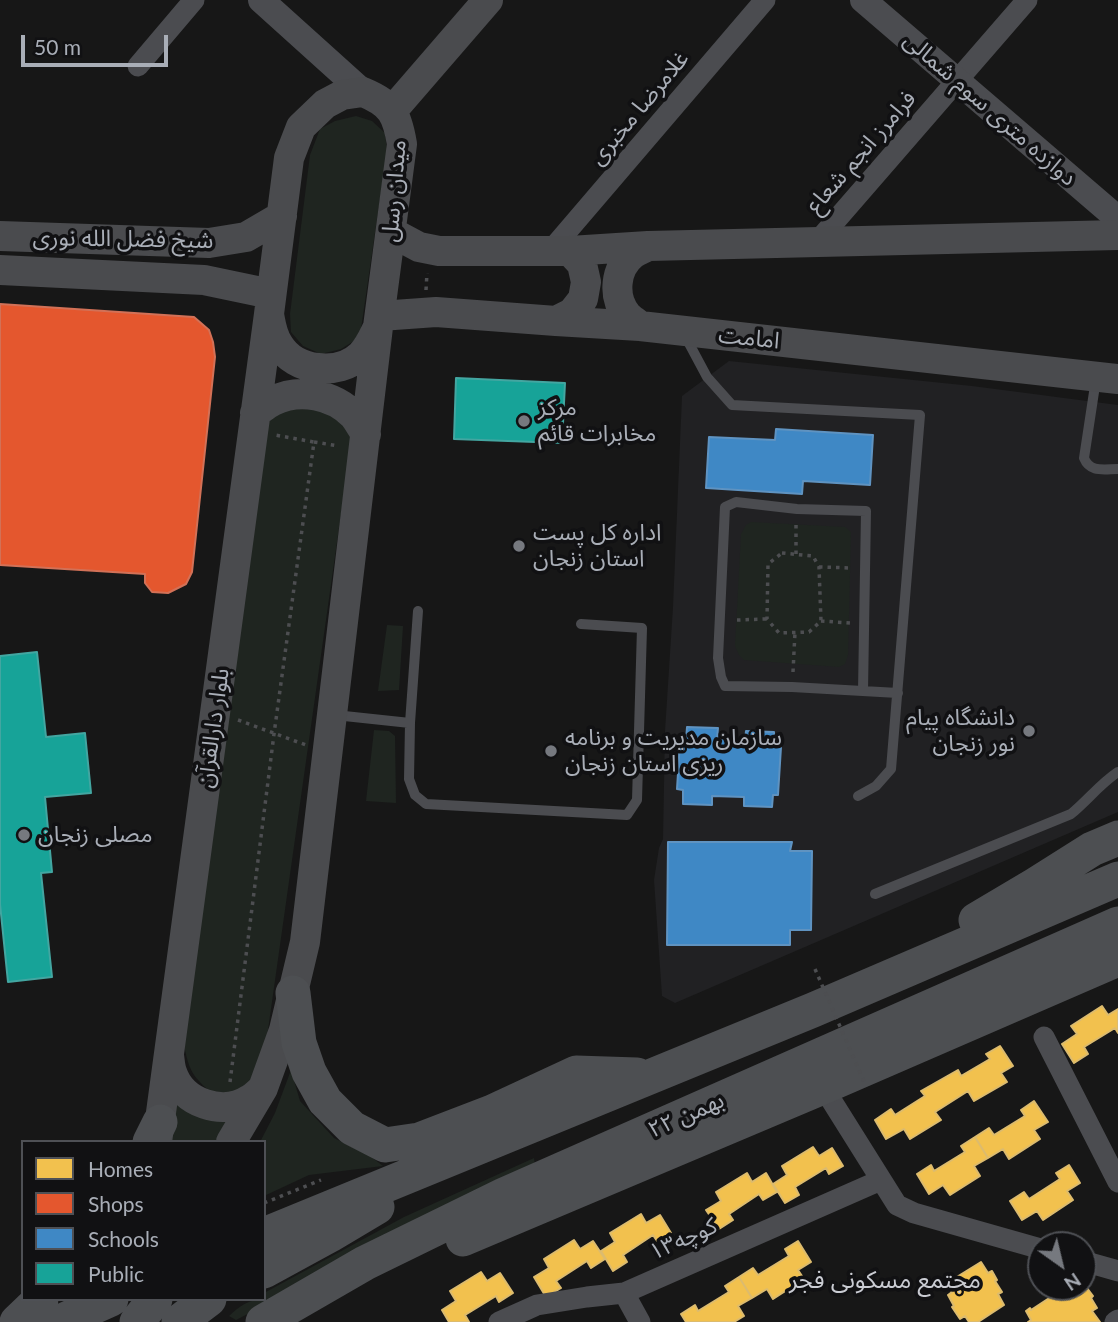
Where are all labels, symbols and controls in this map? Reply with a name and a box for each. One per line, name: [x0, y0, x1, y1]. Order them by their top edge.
scale bar: [24, 21, 172, 65]
street label: دوازده متری سوم شمالی: [898, 26, 1082, 192]
text: 50 m: [34, 34, 81, 59]
street label: غلامرضا مخبری: [583, 45, 695, 171]
street label: فرامرز انجم شعاع: [800, 85, 922, 219]
street label: میدان رسل: [376, 139, 412, 243]
street label: شیخ فضل الله نوری: [32, 224, 214, 254]
street label: امامت: [717, 321, 781, 355]
place label: مرکز مخابرات قائم: [538, 394, 656, 448]
marker: مرکز مخابرات قائم: [516, 413, 532, 429]
place label: اداره کل پست استان زنجان: [533, 519, 661, 573]
marker: اداره کل پست استان زنجان: [511, 538, 527, 554]
street label: بلوار دارالقرآن: [191, 666, 235, 790]
place label: دانشگاه پیام نور زنجان: [906, 704, 1015, 758]
marker: دانشگاه پیام نور زنجان: [1021, 723, 1037, 739]
place label: سازمان مدیریت و برنامه ریزی استان زنجان: [565, 724, 782, 778]
marker: سازمان مدیریت و برنامه ریزی استان زنجان: [543, 743, 559, 759]
place label: مصلی زنجان: [38, 821, 153, 849]
marker: مصلی زنجان: [16, 827, 32, 843]
street label: ۲۲ بهمن: [644, 1086, 728, 1144]
legend: [21, 1140, 266, 1301]
text: Homes: [88, 1156, 153, 1181]
text: Shops: [88, 1191, 144, 1216]
street label: کوچه۱۳: [645, 1212, 721, 1266]
text: Schools: [88, 1226, 159, 1251]
north arrow: [1027, 1231, 1097, 1301]
text: Public: [88, 1261, 144, 1286]
district label: مجتمع مسکونی فجر: [789, 1266, 981, 1294]
text: N: [1060, 1269, 1085, 1296]

